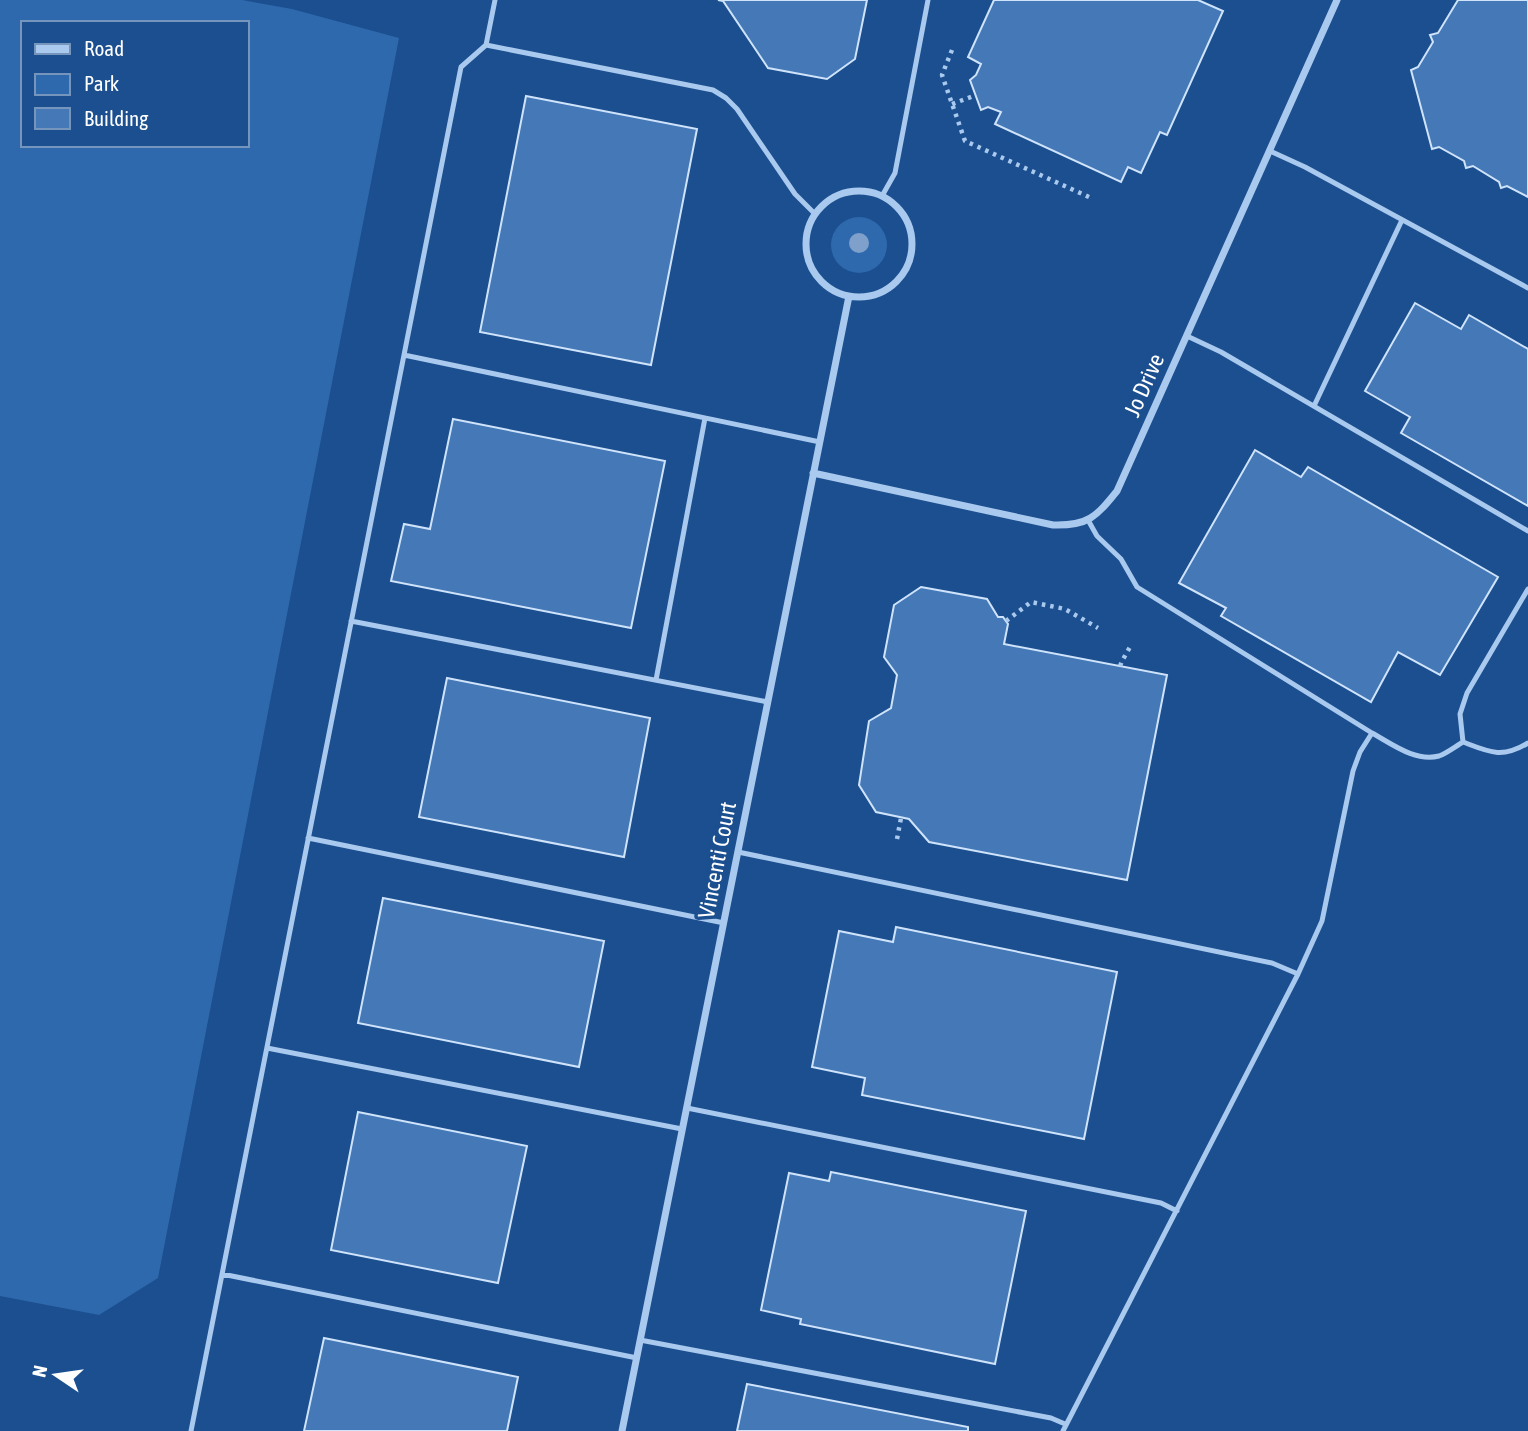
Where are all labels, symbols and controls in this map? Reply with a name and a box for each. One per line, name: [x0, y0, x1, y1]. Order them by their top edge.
legend: [21, 21, 248, 147]
text: Road: [84, 36, 124, 60]
text: Park: [84, 71, 119, 95]
text: Building: [84, 106, 148, 130]
street label: Jo Drive: [1119, 350, 1169, 420]
street label: Vincenti Court: [693, 799, 741, 921]
north arrow: [21, 1340, 91, 1410]
text: N: [27, 1363, 51, 1379]

